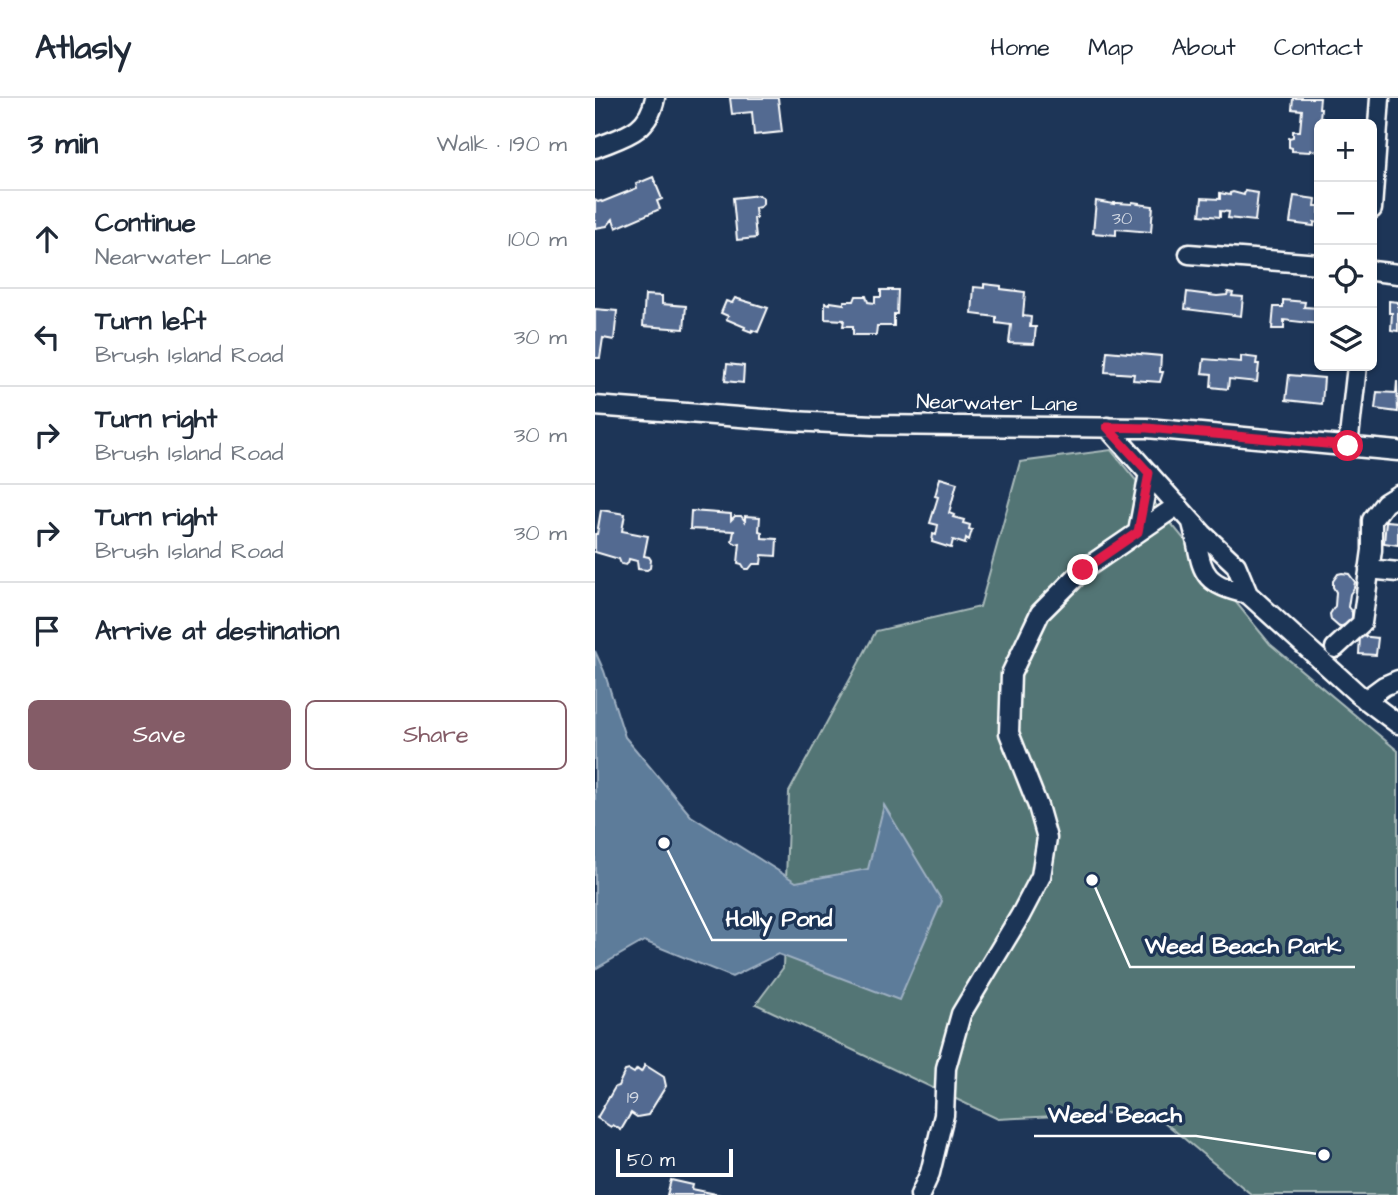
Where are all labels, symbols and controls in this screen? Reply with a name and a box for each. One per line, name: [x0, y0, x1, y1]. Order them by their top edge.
text: Atlasly: [35, 25, 131, 71]
text: Home: [990, 31, 1050, 65]
text: Map: [1088, 31, 1133, 65]
text: About: [1171, 31, 1236, 65]
text: Contact: [1274, 31, 1363, 65]
map controls: [1314, 119, 1377, 371]
button: +: [1314, 119, 1377, 182]
text: 3 min: [28, 123, 98, 165]
text: Walk · 190 m: [437, 128, 567, 160]
button: −: [1314, 182, 1377, 245]
text: Continue: [95, 205, 196, 241]
house number: 30: [1112, 206, 1132, 231]
icon: ahead: [28, 220, 66, 258]
text: 100 m: [508, 223, 567, 255]
text: Nearwater Lane: [95, 241, 272, 273]
button: locate: [1314, 245, 1377, 308]
text: Turn left: [95, 303, 206, 339]
button: layers: [1314, 308, 1377, 371]
icon: left: [28, 318, 66, 356]
text: 30 m: [514, 321, 567, 353]
text: Brush Island Road: [95, 339, 284, 371]
street label: Nearwater Lane: [916, 387, 1078, 419]
text: Turn right: [95, 401, 217, 437]
icon: right: [28, 416, 66, 454]
text: 30 m: [514, 419, 567, 451]
route start: [1332, 430, 1363, 461]
text: Brush Island Road: [95, 437, 284, 469]
text: Turn right: [95, 499, 217, 535]
icon: right: [28, 514, 66, 552]
text: 30 m: [514, 517, 567, 549]
text: Brush Island Road: [95, 535, 284, 567]
route end: [1067, 554, 1098, 585]
icon: arrive: [28, 612, 66, 650]
text: Arrive at destination: [95, 613, 340, 649]
button: Save: [28, 700, 291, 770]
button: Share: [305, 700, 567, 770]
callout: Holly Pond: [712, 896, 847, 940]
text: Holly Pond: [726, 903, 833, 937]
callout: Weed Beach Park: [1130, 923, 1355, 967]
text: Weed Beach Park: [1144, 930, 1342, 962]
house number: 19: [627, 1085, 639, 1110]
callout: Weed Beach: [1034, 1092, 1196, 1136]
text: Weed Beach: [1047, 1099, 1183, 1131]
scale bar: [616, 1146, 733, 1178]
text: 50 m: [627, 1147, 675, 1174]

